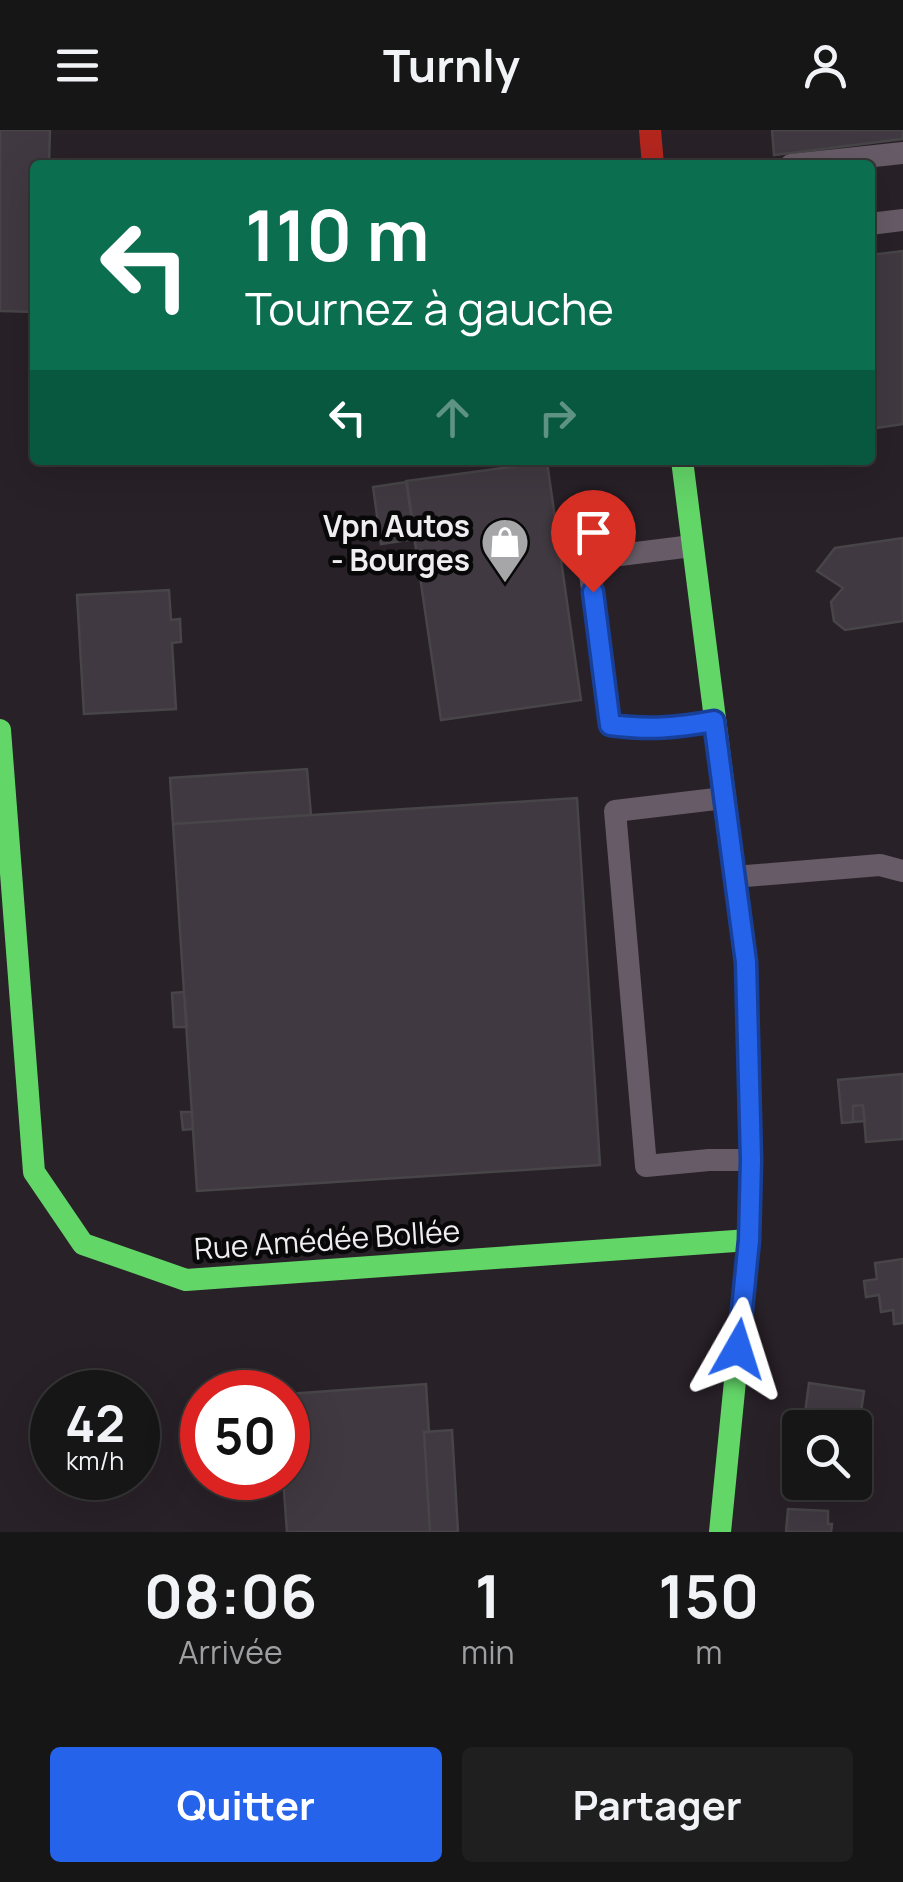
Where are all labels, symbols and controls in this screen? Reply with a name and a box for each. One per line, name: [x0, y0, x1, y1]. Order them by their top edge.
text: Turnly: [383, 34, 520, 96]
icon: menu: [50, 38, 105, 93]
icon: person: [798, 38, 853, 93]
text: 110 m: [245, 186, 429, 282]
icon: left: [80, 200, 210, 330]
text: Tournez à gauche: [245, 277, 614, 339]
icon: left: [320, 390, 375, 445]
icon: ahead: [425, 390, 480, 445]
icon: right: [530, 390, 585, 445]
pin: [551, 490, 636, 593]
place label: Vpn Autos - Bourges: [323, 505, 470, 580]
icon: arrive: [566, 505, 621, 560]
shop icon: Vpn Autos - Bourges: [479, 516, 531, 584]
street label: Rue Amédée Bollée: [193, 1209, 461, 1269]
position arrow: [686, 1297, 790, 1401]
speed limit sign: 50: [180, 1370, 310, 1500]
text: 42: [65, 1389, 125, 1457]
map controls: [782, 1410, 872, 1500]
button: search: [782, 1410, 872, 1500]
text: km/h: [66, 1443, 124, 1478]
text: 08:06: [144, 1554, 317, 1636]
text: 1: [475, 1554, 501, 1636]
text: 150: [658, 1554, 759, 1636]
text: Arrivée: [178, 1630, 283, 1674]
text: min: [461, 1630, 515, 1674]
text: m: [695, 1630, 722, 1674]
button: Quitter: [50, 1747, 442, 1862]
button: Partager: [462, 1747, 853, 1862]

